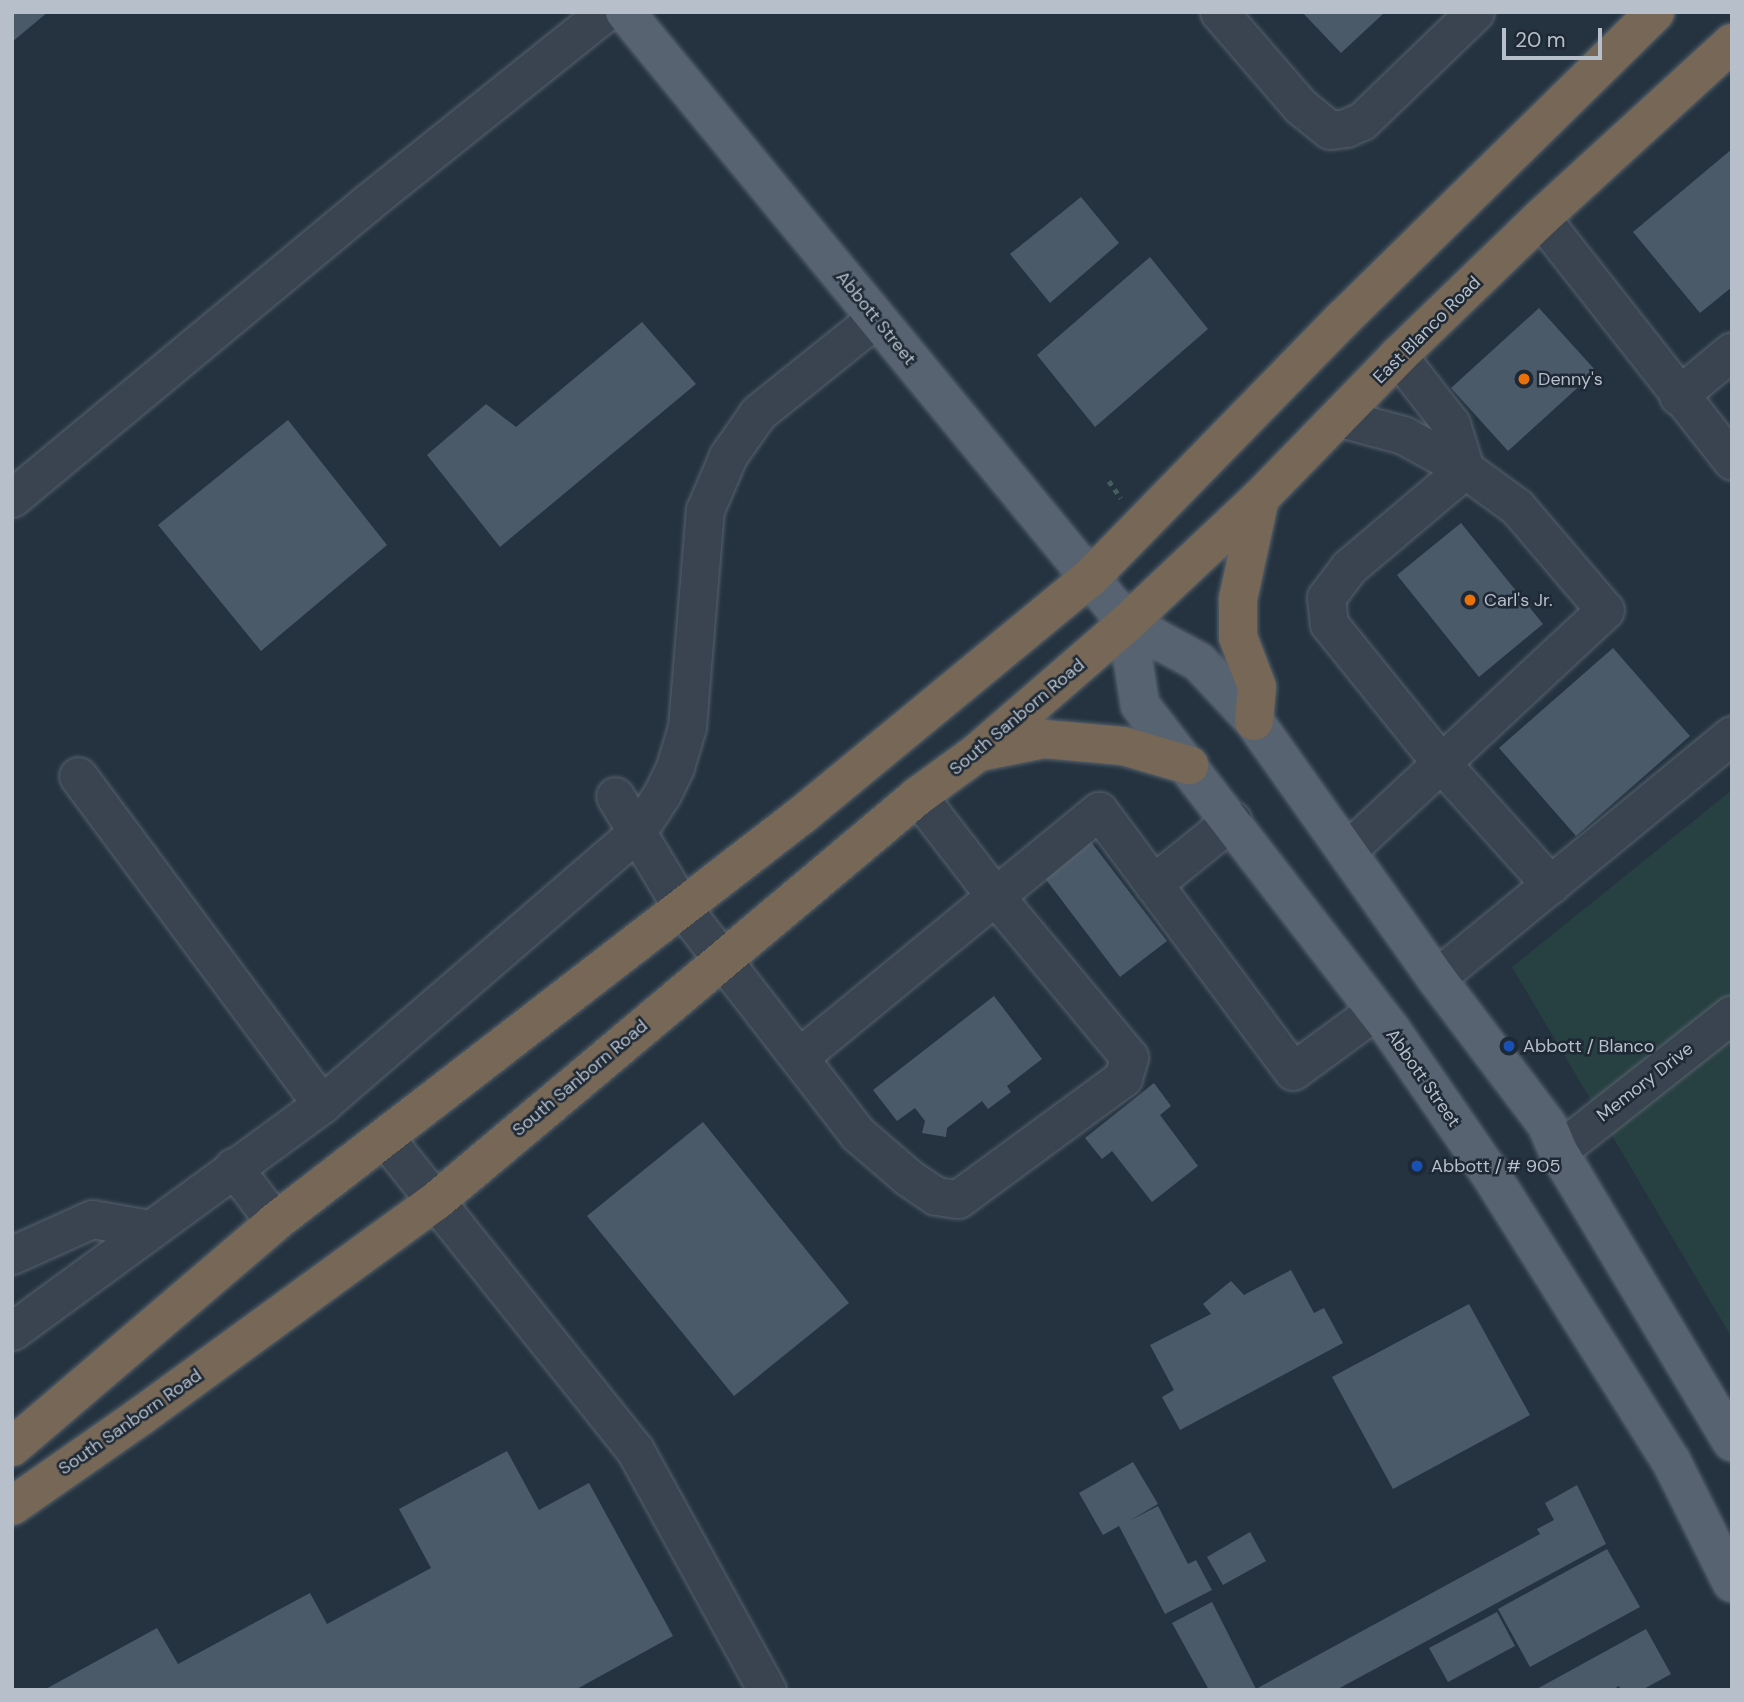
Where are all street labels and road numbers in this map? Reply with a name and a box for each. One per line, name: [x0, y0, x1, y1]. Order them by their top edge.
street label: Abbott Street: [832, 267, 920, 369]
street label: East Blanco Road: [1369, 272, 1485, 388]
street label: South Sanborn Road: [945, 654, 1089, 780]
street label: South Sanborn Road: [508, 1015, 652, 1141]
street label: Abbott Street: [1381, 1025, 1465, 1131]
street label: Memory Drive: [1593, 1038, 1697, 1126]
street label: South Sanborn Road: [54, 1364, 206, 1480]

